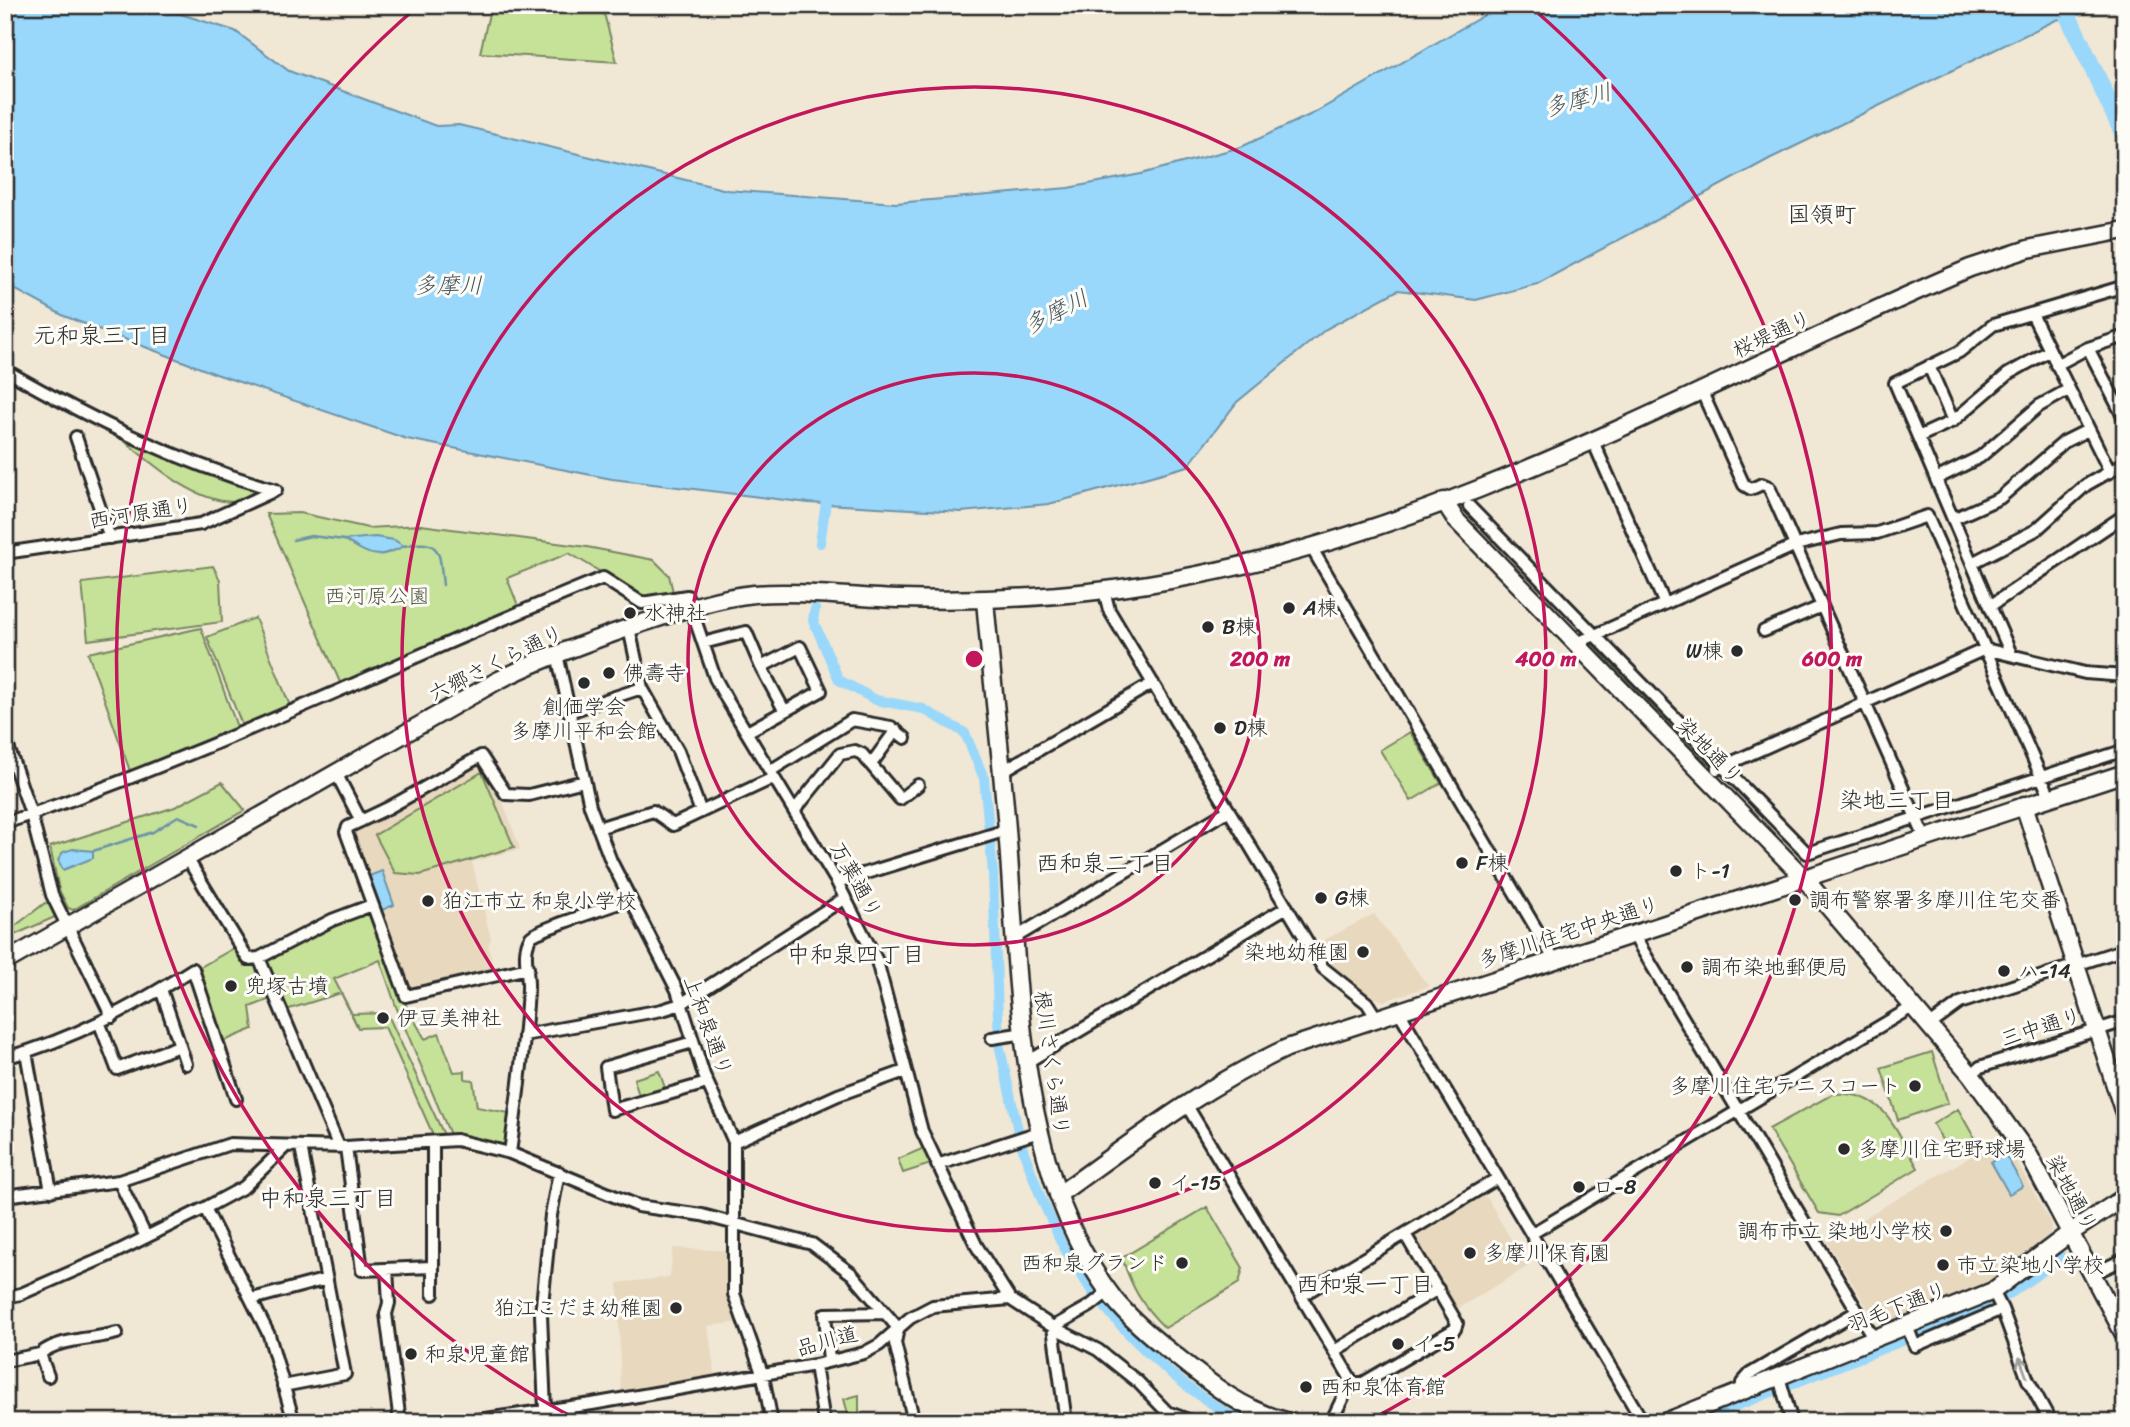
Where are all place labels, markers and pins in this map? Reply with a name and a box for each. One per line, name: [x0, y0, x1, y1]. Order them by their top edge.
place label: A棟: [1302, 589, 1338, 627]
place label: 水神社: [644, 594, 707, 632]
marker: A棟: [1281, 600, 1297, 616]
marker: 水神社: [622, 605, 638, 621]
place label: B棟: [1222, 608, 1256, 646]
marker: B棟: [1200, 619, 1216, 635]
place label: W棟: [1686, 632, 1723, 670]
marker: W棟: [1729, 643, 1745, 659]
centre of rings: [962, 647, 986, 671]
place label: 佛壽寺: [623, 654, 686, 692]
marker: 佛壽寺: [601, 665, 617, 681]
marker: 創価学会 多摩川平和会館: [576, 675, 592, 691]
place label: 創価学会 多摩川平和会館: [511, 688, 658, 750]
place label: D棟: [1234, 709, 1268, 747]
marker: D棟: [1212, 720, 1228, 736]
place label: F棟: [1476, 844, 1508, 882]
place label: ト-1: [1690, 852, 1730, 890]
marker: F棟: [1454, 855, 1470, 871]
marker: ト-1: [1668, 863, 1684, 879]
place label: G棟: [1335, 879, 1369, 917]
place label: 調布警察署多摩川住宅交番: [1809, 881, 2061, 919]
place label: 狛江市立 和泉小学校: [442, 882, 636, 920]
marker: G棟: [1313, 890, 1329, 906]
marker: 調布警察署多摩川住宅交番: [1787, 892, 1803, 908]
marker: 狛江市立 和泉小学校: [420, 893, 436, 909]
place label: 染地幼稚園: [1244, 933, 1349, 971]
marker: 染地幼稚園: [1355, 944, 1371, 960]
place label: 調布染地郵便局: [1701, 948, 1848, 986]
place label: ハ-14: [2018, 952, 2071, 990]
marker: 調布染地郵便局: [1679, 959, 1695, 975]
marker: ハ-14: [1996, 963, 2012, 979]
place label: 兜塚古墳: [245, 967, 329, 1005]
marker: 兜塚古墳: [223, 978, 239, 994]
place label: 伊豆美神社: [397, 999, 502, 1037]
marker: 伊豆美神社: [375, 1010, 391, 1026]
place label: 多摩川住宅テニスコート: [1670, 1067, 1901, 1105]
marker: 多摩川住宅テニスコート: [1907, 1078, 1923, 1094]
place label: 多摩川住宅野球場: [1858, 1130, 2026, 1168]
marker: 多摩川住宅野球場: [1836, 1141, 1852, 1157]
place label: イ-15: [1169, 1164, 1222, 1202]
place label: ロ-8: [1593, 1168, 1637, 1206]
marker: イ-15: [1147, 1175, 1163, 1191]
marker: ロ-8: [1571, 1179, 1587, 1195]
place label: 調布市立 染地小学校: [1738, 1212, 1932, 1250]
marker: 調布市立 染地小学校: [1938, 1223, 1954, 1239]
place label: 多摩川保育園: [1484, 1234, 1610, 1272]
place label: 西和泉グランド: [1021, 1244, 1168, 1282]
marker: 多摩川保育園: [1462, 1245, 1478, 1261]
place label: 市立染地小学校: [1957, 1246, 2104, 1284]
marker: 西和泉グランド: [1174, 1255, 1190, 1271]
marker: 市立染地小学校: [1935, 1257, 1951, 1273]
place label: 狛江こだま幼稚園: [494, 1289, 662, 1327]
marker: 狛江こだま幼稚園: [668, 1300, 684, 1316]
place label: イ-5: [1412, 1325, 1456, 1363]
place label: 和泉児童館: [425, 1335, 530, 1373]
marker: イ-5: [1390, 1336, 1406, 1352]
marker: 和泉児童館: [403, 1346, 419, 1362]
place label: 西和泉体育館: [1320, 1368, 1446, 1406]
marker: 西和泉体育館: [1298, 1379, 1314, 1395]

